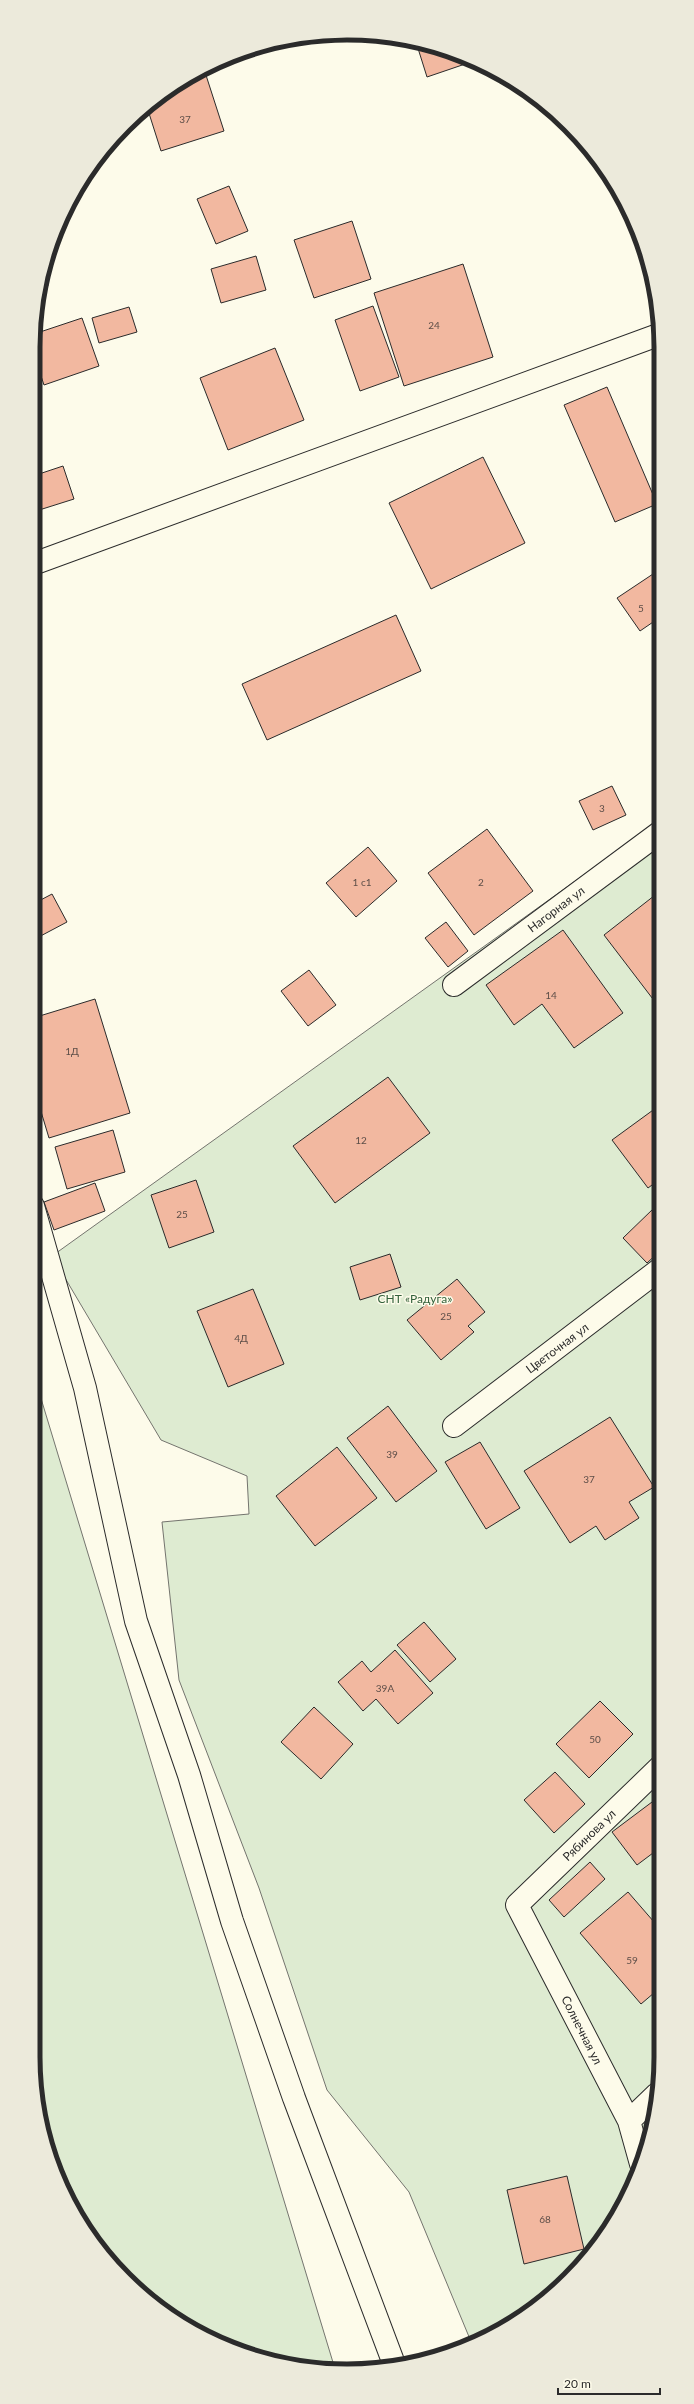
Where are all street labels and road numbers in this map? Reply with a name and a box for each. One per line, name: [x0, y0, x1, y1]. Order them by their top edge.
street label: Нагорная ул: [525, 883, 587, 935]
street label: Цветочная ул: [523, 1320, 591, 1376]
street label: Рябинова ул: [559, 1806, 619, 1864]
street label: Солнечная ул: [558, 1993, 606, 2067]

